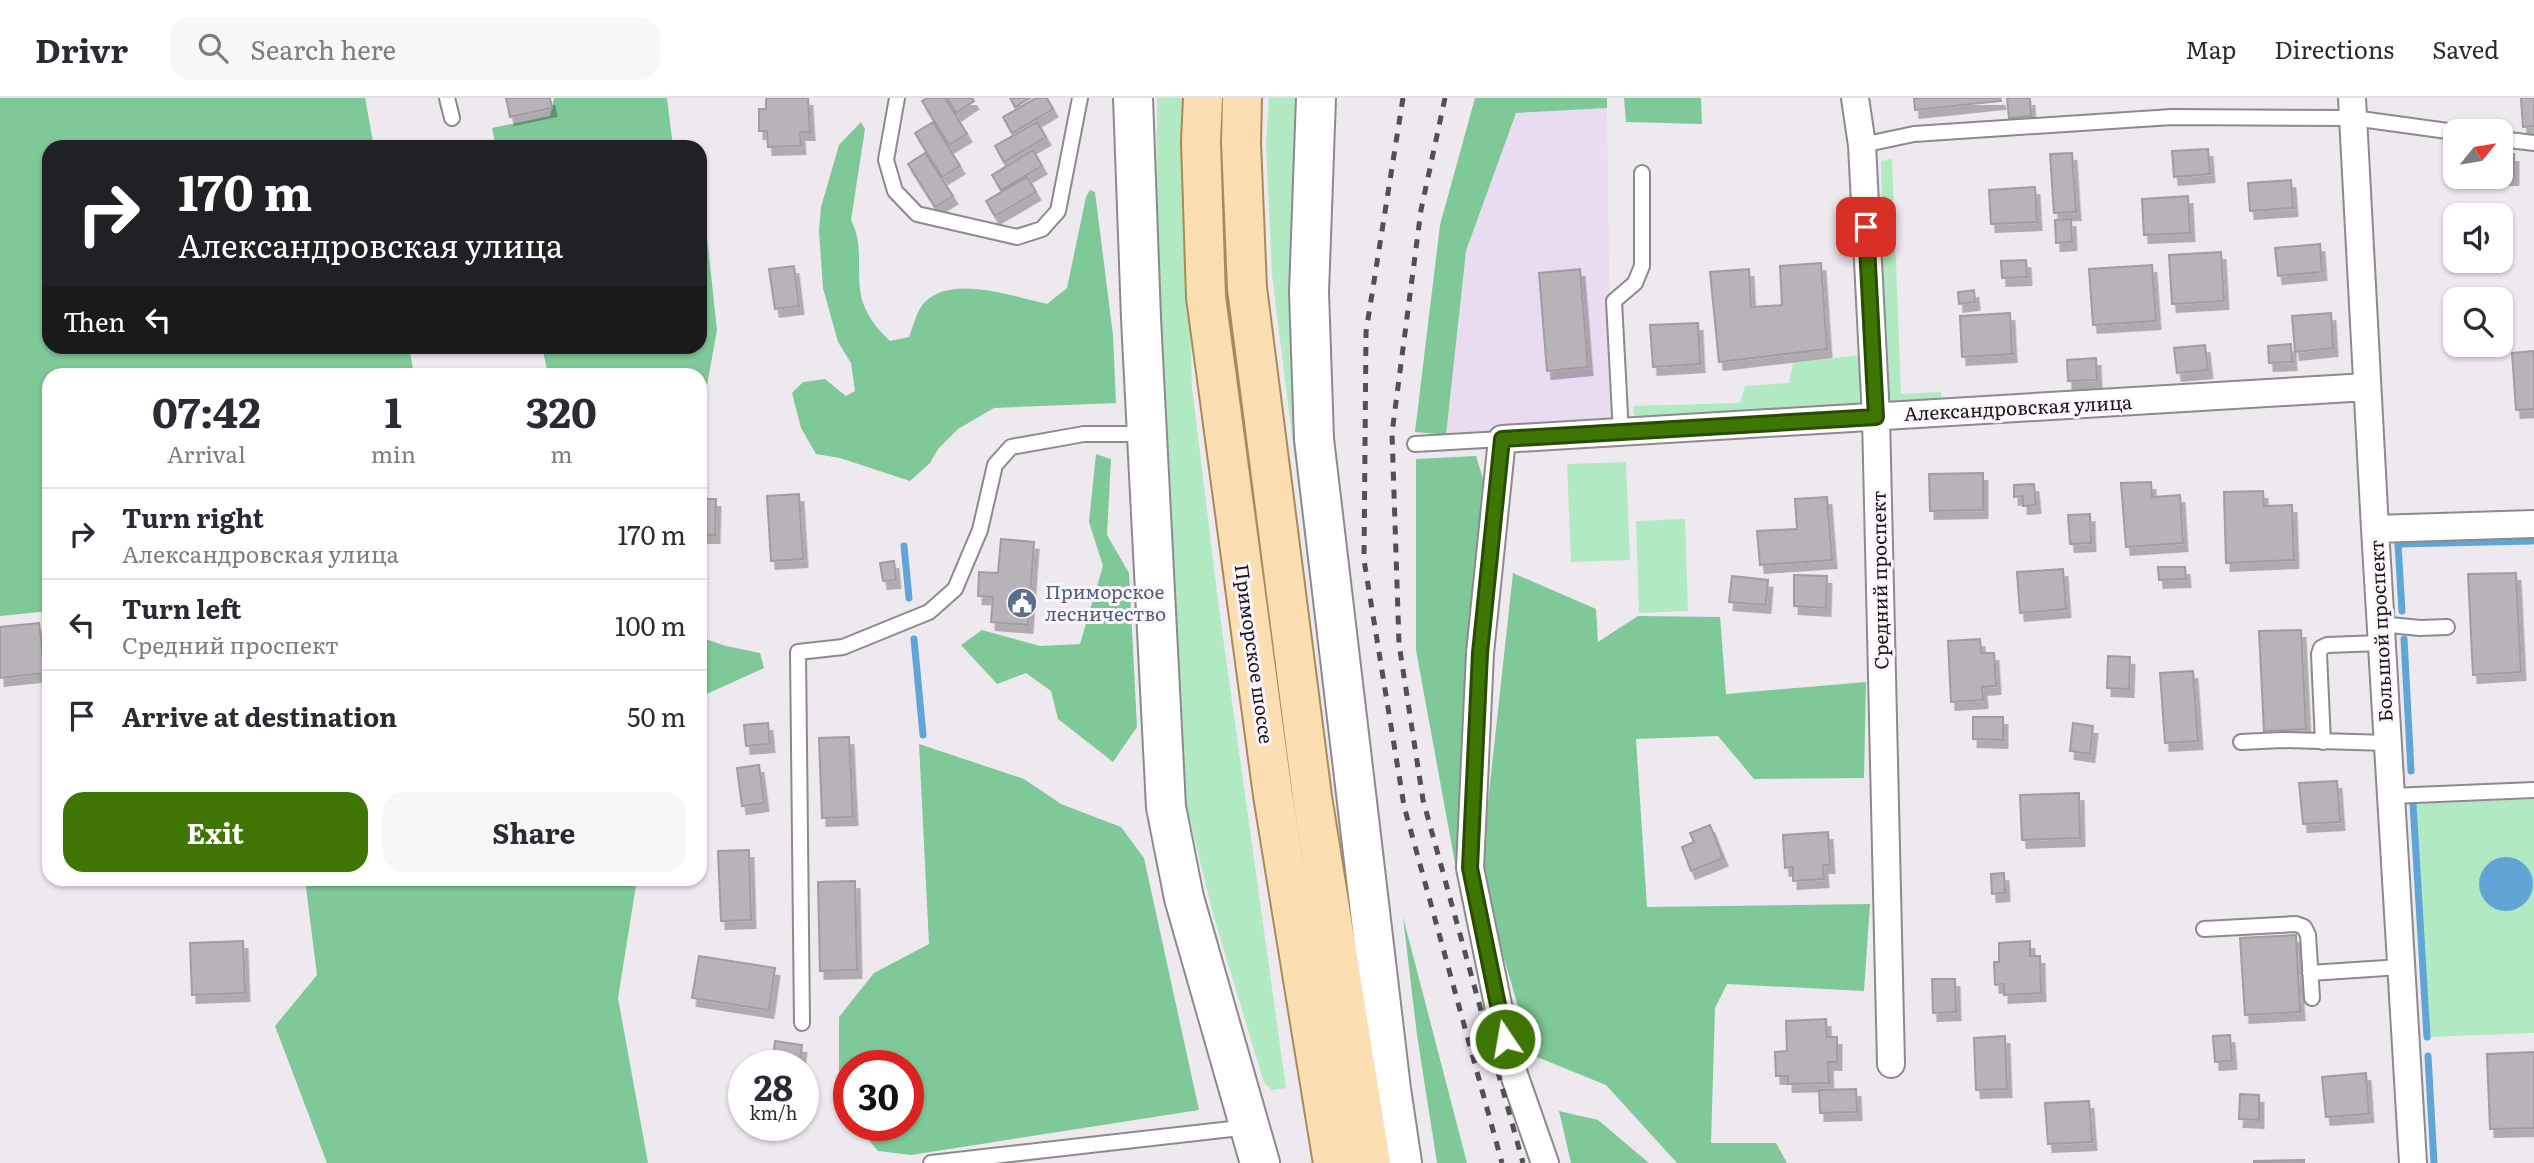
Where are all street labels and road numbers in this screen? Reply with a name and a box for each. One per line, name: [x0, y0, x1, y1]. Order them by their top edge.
street label: Александровская улица: [1903, 387, 2134, 427]
street label: Средний проспект: [1863, 490, 1895, 670]
street label: Большой проспект: [2361, 539, 2399, 723]
street label: Приморское шоссе: [1229, 562, 1281, 746]

